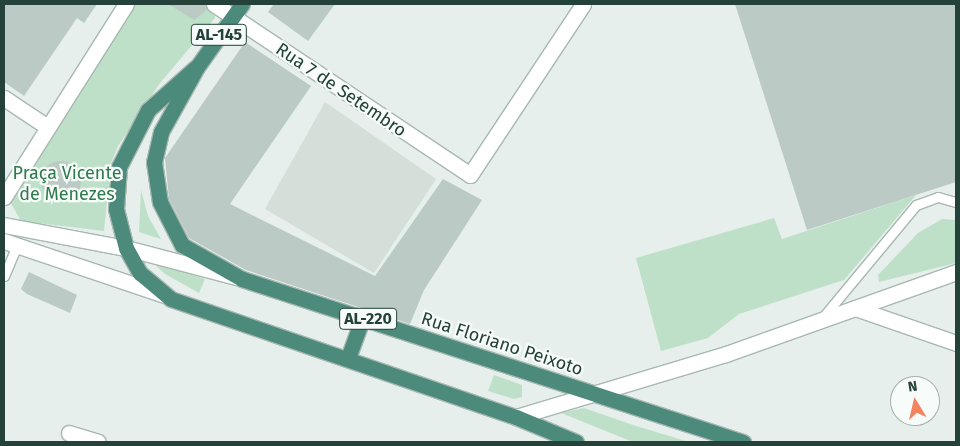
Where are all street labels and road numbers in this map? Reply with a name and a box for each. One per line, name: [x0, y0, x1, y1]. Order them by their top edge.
road number: AL-145: [190, 22, 248, 48]
street label: Rua 7 de Setembro: [272, 38, 410, 142]
road number: AL-220: [338, 306, 398, 332]
street label: Rua Floriano Peixoto: [419, 308, 585, 380]

